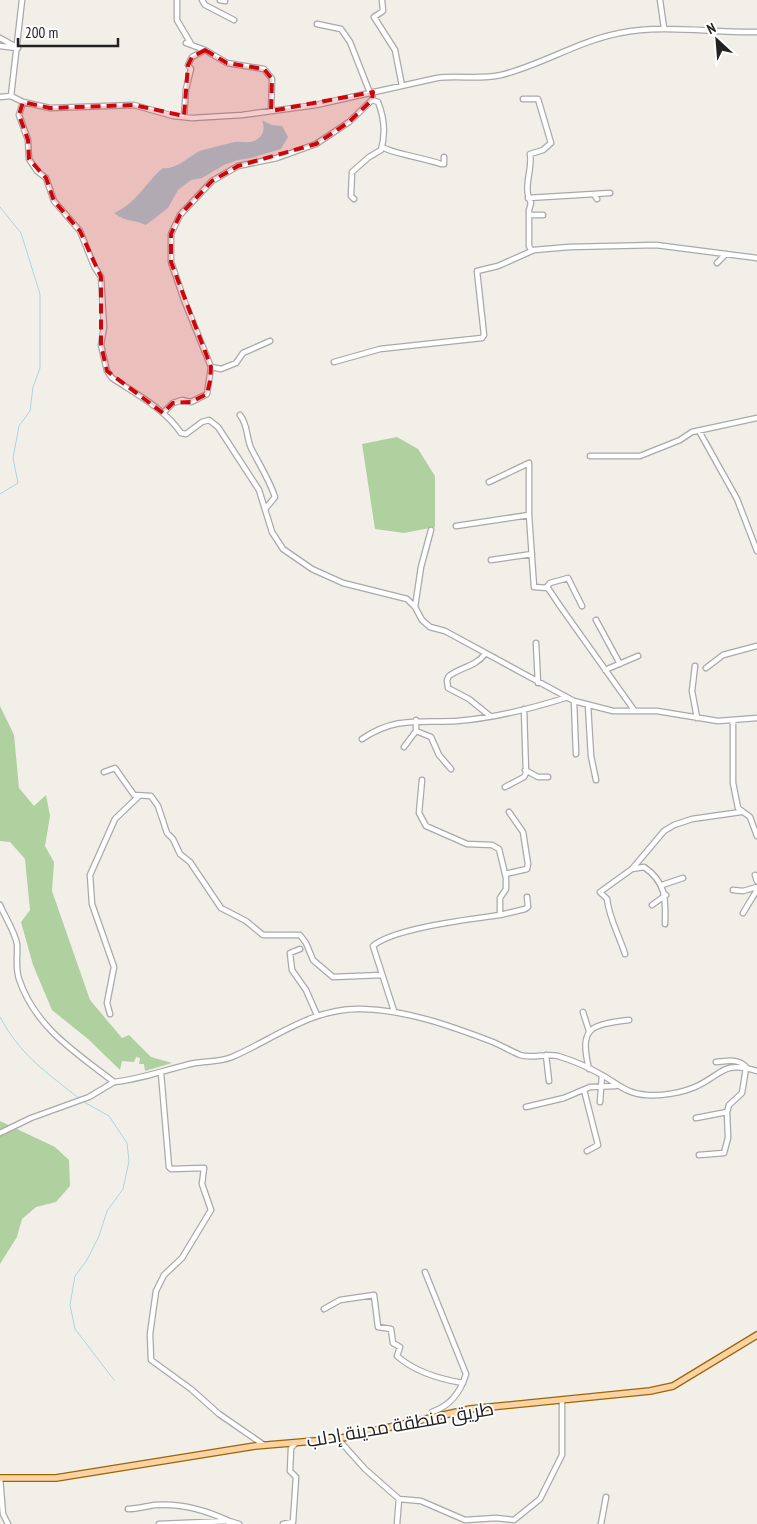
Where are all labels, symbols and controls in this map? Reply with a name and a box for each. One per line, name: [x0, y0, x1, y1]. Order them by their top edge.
scale bar: [18, 15, 118, 47]
north arrow: [692, 15, 742, 65]
text: N: [704, 19, 719, 38]
text: 200 m: [25, 23, 58, 42]
street label: طريق منطقة مدينة إدلب: [305, 1396, 496, 1453]

